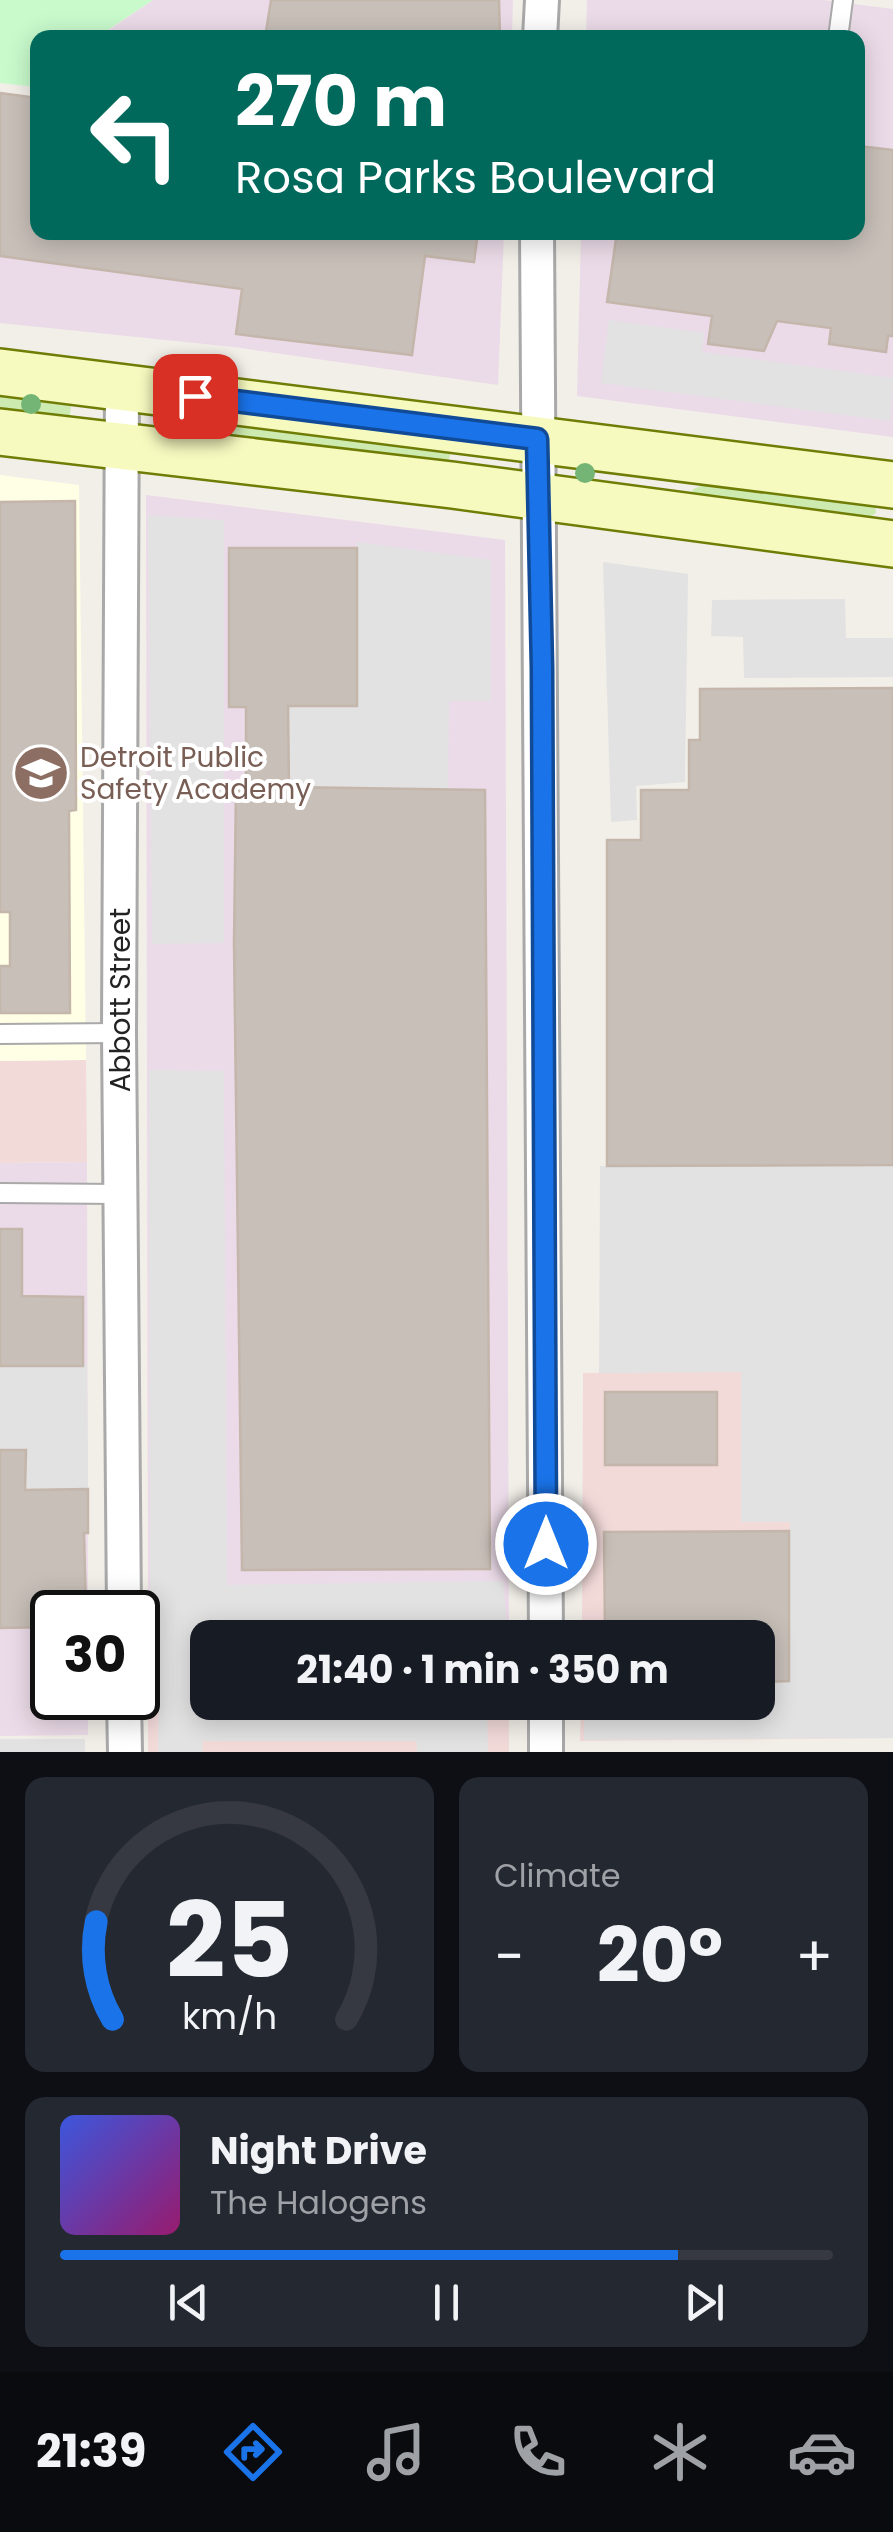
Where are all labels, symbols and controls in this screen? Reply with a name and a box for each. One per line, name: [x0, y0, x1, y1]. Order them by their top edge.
text: 270 m: [235, 52, 447, 151]
icon: left: [70, 70, 200, 200]
text: Rosa Parks Boulevard: [235, 146, 716, 209]
pin: [153, 354, 238, 439]
icon: arrive: [168, 369, 223, 424]
place label: Detroit Public Safety Academy: [80, 738, 311, 809]
school or university icon: Detroit Public Safety Academy: [11, 743, 71, 803]
street label: Abbott Street: [101, 908, 140, 1092]
position arrow: [494, 1492, 598, 1596]
speed limit sign: 30: [30, 1590, 160, 1720]
text: 21:40 · 1 min · 350 m: [296, 1643, 669, 1696]
text: Climate: [494, 1853, 621, 1898]
text: 25: [166, 1868, 293, 2013]
text: 20°: [597, 1903, 723, 2008]
text: −: [494, 1918, 524, 1995]
text: +: [795, 1918, 833, 1995]
text: km/h: [182, 1991, 277, 2042]
text: Night Drive: [210, 2124, 427, 2177]
text: The Halogens: [210, 2180, 427, 2225]
icon: previous: [161, 2275, 216, 2330]
icon: pause: [419, 2275, 474, 2330]
icon: next: [677, 2275, 732, 2330]
icon: directions: [218, 2417, 288, 2487]
icon: music: [361, 2417, 431, 2487]
icon: phone: [503, 2417, 573, 2487]
icon: climate: [645, 2417, 715, 2487]
icon: car: [787, 2417, 857, 2487]
text: 21:39: [36, 2420, 146, 2483]

